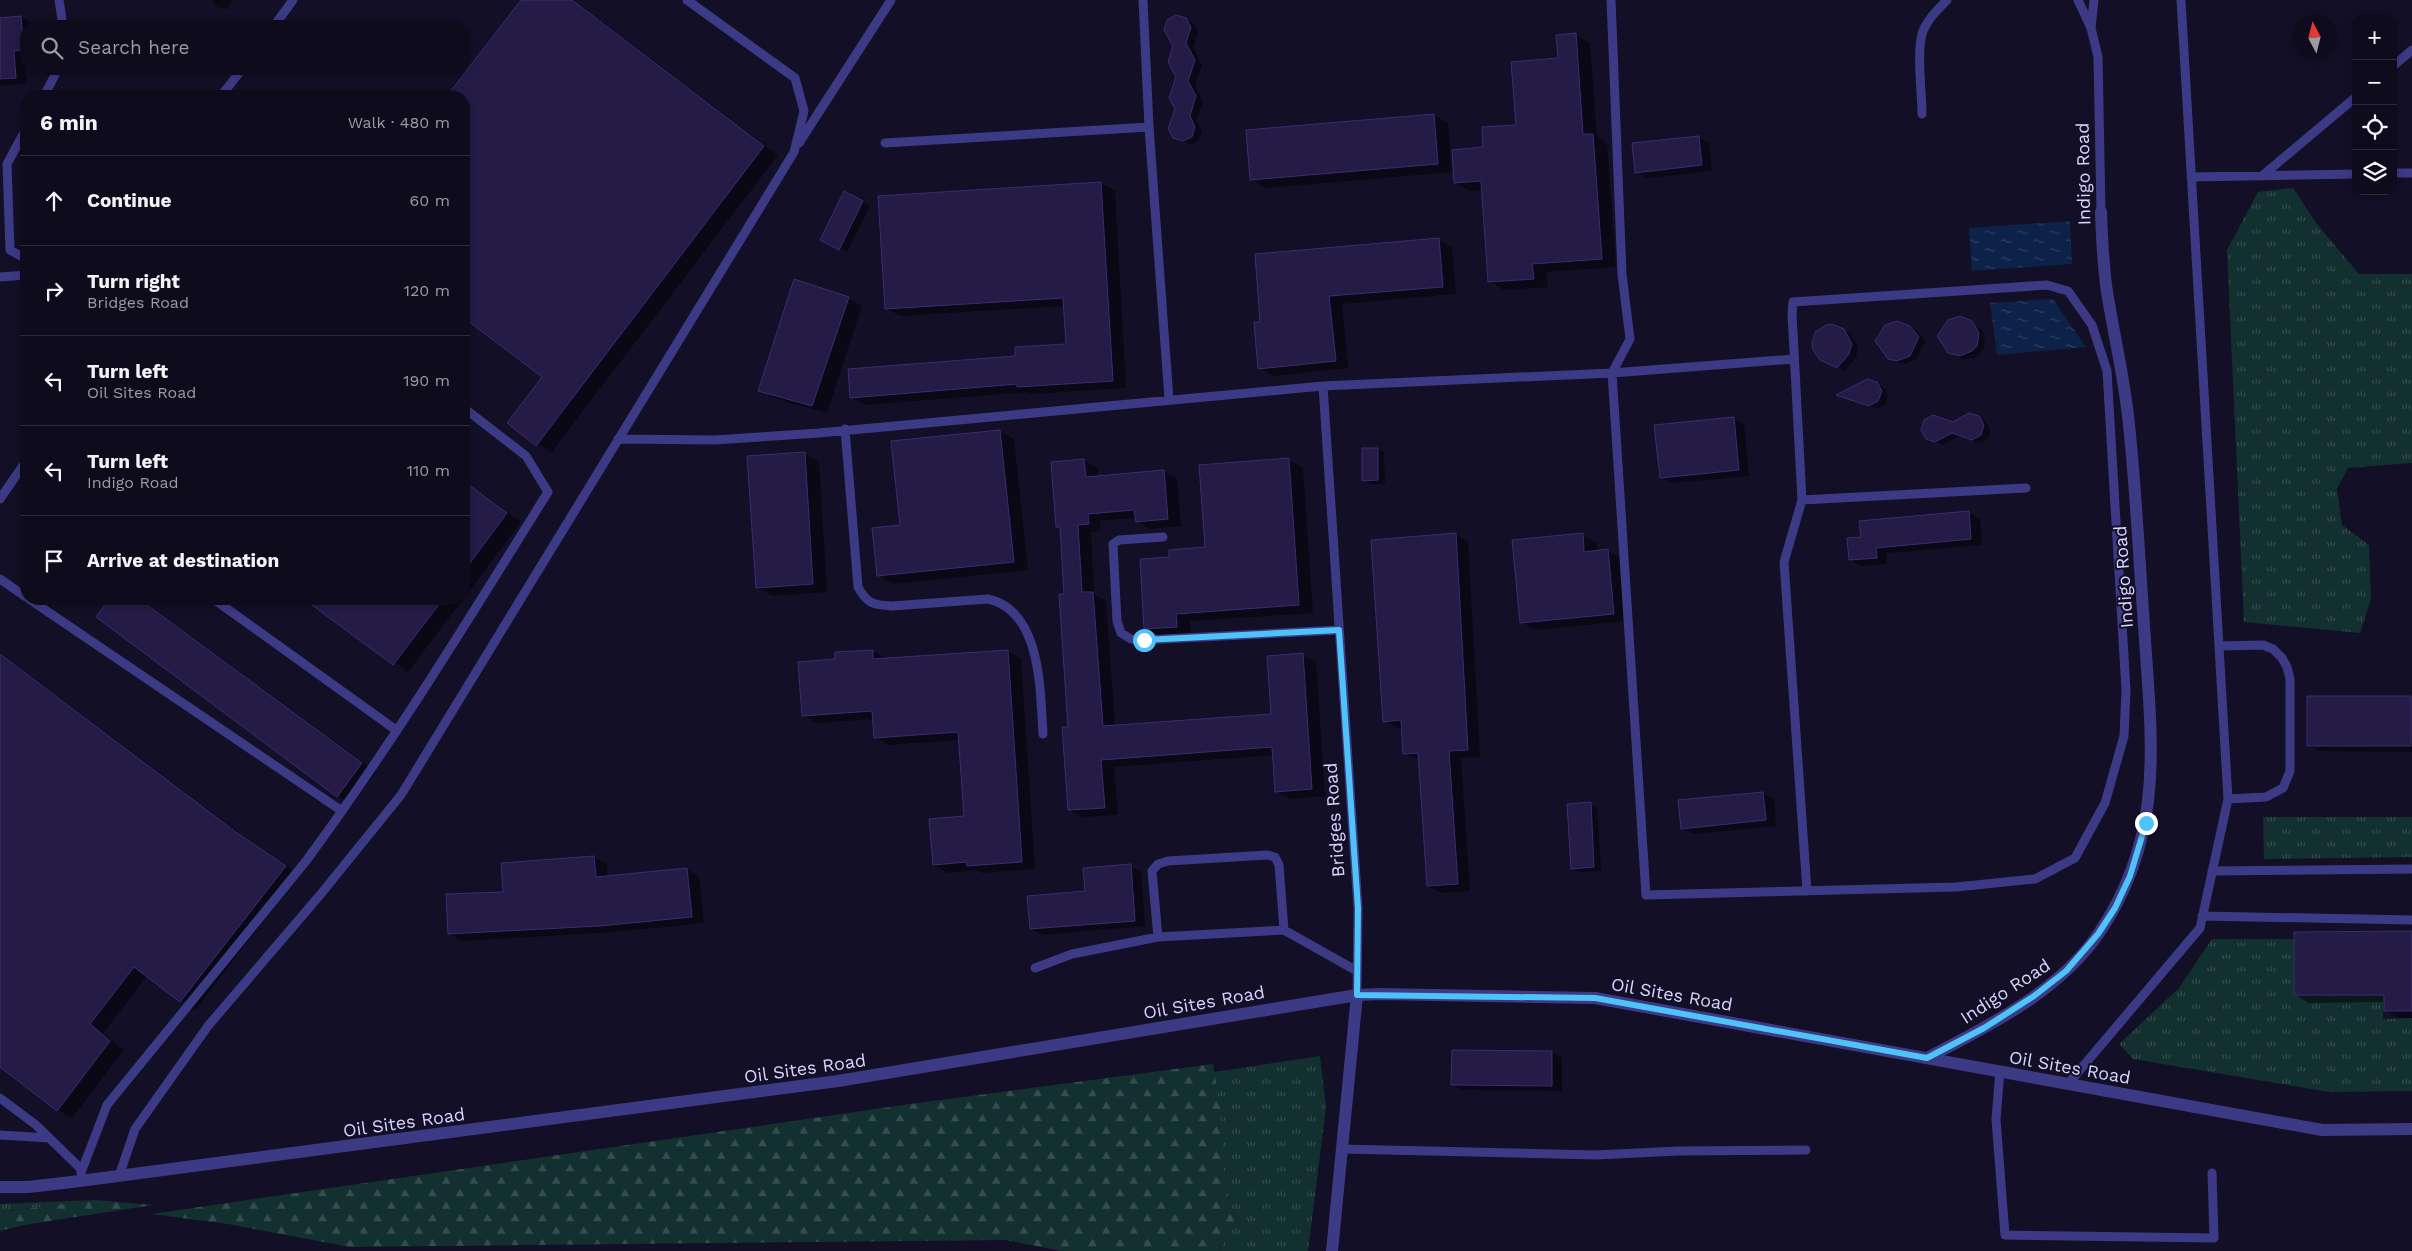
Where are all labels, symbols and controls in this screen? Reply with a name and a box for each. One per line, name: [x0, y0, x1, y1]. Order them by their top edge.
north arrow: [2292, 15, 2337, 60]
map controls: [2352, 15, 2397, 195]
button: +: [2352, 15, 2397, 60]
search box: [20, 20, 470, 75]
icon: search: [38, 34, 66, 62]
text: Search here: [78, 36, 189, 59]
button: −: [2352, 60, 2397, 105]
button: locate: [2352, 105, 2397, 150]
text: 6 min: [40, 110, 98, 135]
text: Walk · 480 m: [348, 113, 450, 132]
street label: Indigo Road: [2072, 122, 2094, 226]
button: layers: [2352, 150, 2397, 195]
icon: ahead: [40, 187, 68, 215]
text: Continue: [87, 189, 171, 212]
text: 60 m: [410, 191, 450, 210]
text: Turn right: [87, 270, 180, 293]
icon: right: [40, 277, 68, 305]
text: 120 m: [404, 281, 450, 300]
text: Bridges Road: [87, 293, 189, 312]
text: Turn left: [87, 360, 168, 383]
icon: left: [40, 367, 68, 395]
text: 190 m: [403, 371, 450, 390]
text: Oil Sites Road: [87, 383, 196, 402]
text: Turn left: [87, 450, 168, 473]
icon: left: [40, 457, 68, 485]
text: 110 m: [407, 461, 450, 480]
text: Indigo Road: [87, 473, 178, 492]
street label: Indigo Road: [2109, 525, 2137, 629]
icon: arrive: [40, 547, 68, 575]
text: Arrive at destination: [87, 549, 279, 572]
route start: [1133, 629, 1156, 652]
street label: Bridges Road: [1320, 762, 1348, 878]
route end: [2135, 812, 2158, 835]
street label: Indigo Road: [1956, 954, 2054, 1028]
street label: Oil Sites Road: [1610, 973, 1734, 1015]
street label: Oil Sites Road: [1142, 981, 1266, 1023]
street label: Oil Sites Road: [2008, 1046, 2132, 1088]
street label: Oil Sites Road: [743, 1049, 867, 1087]
street label: Oil Sites Road: [342, 1103, 466, 1141]

